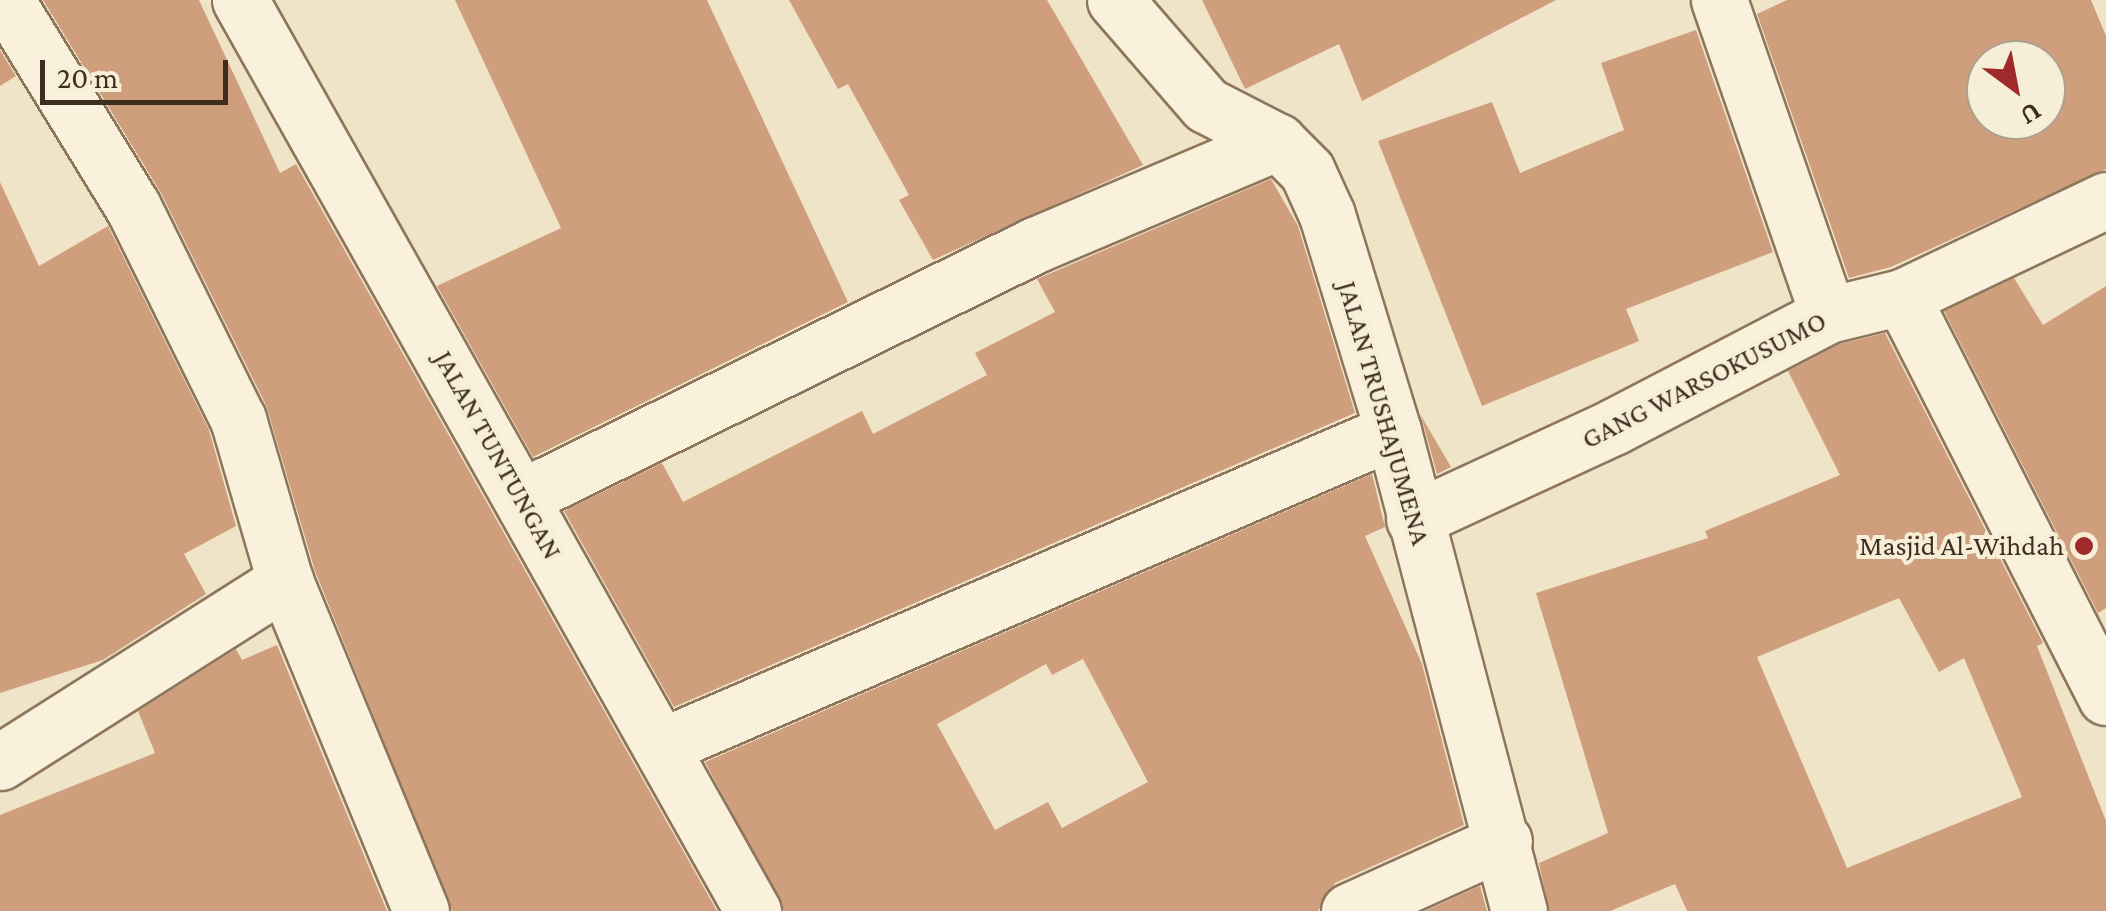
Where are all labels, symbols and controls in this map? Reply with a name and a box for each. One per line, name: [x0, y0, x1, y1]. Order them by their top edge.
scale bar: [45, 40, 232, 102]
north arrow: [1966, 40, 2066, 140]
text: 20 m: [57, 61, 118, 94]
text: U: [2015, 96, 2047, 132]
street label: JALAN TRUSHAJUMENA: [1330, 277, 1438, 549]
street label: GANG WARSOKUSUMO: [1576, 304, 1832, 456]
street label: JALAN TUNTUNGAN: [427, 345, 569, 565]
place label: Masjid Al-Wihdah: [1859, 529, 2064, 563]
marker: Masjid Al-Wihdah: [2073, 535, 2095, 557]

